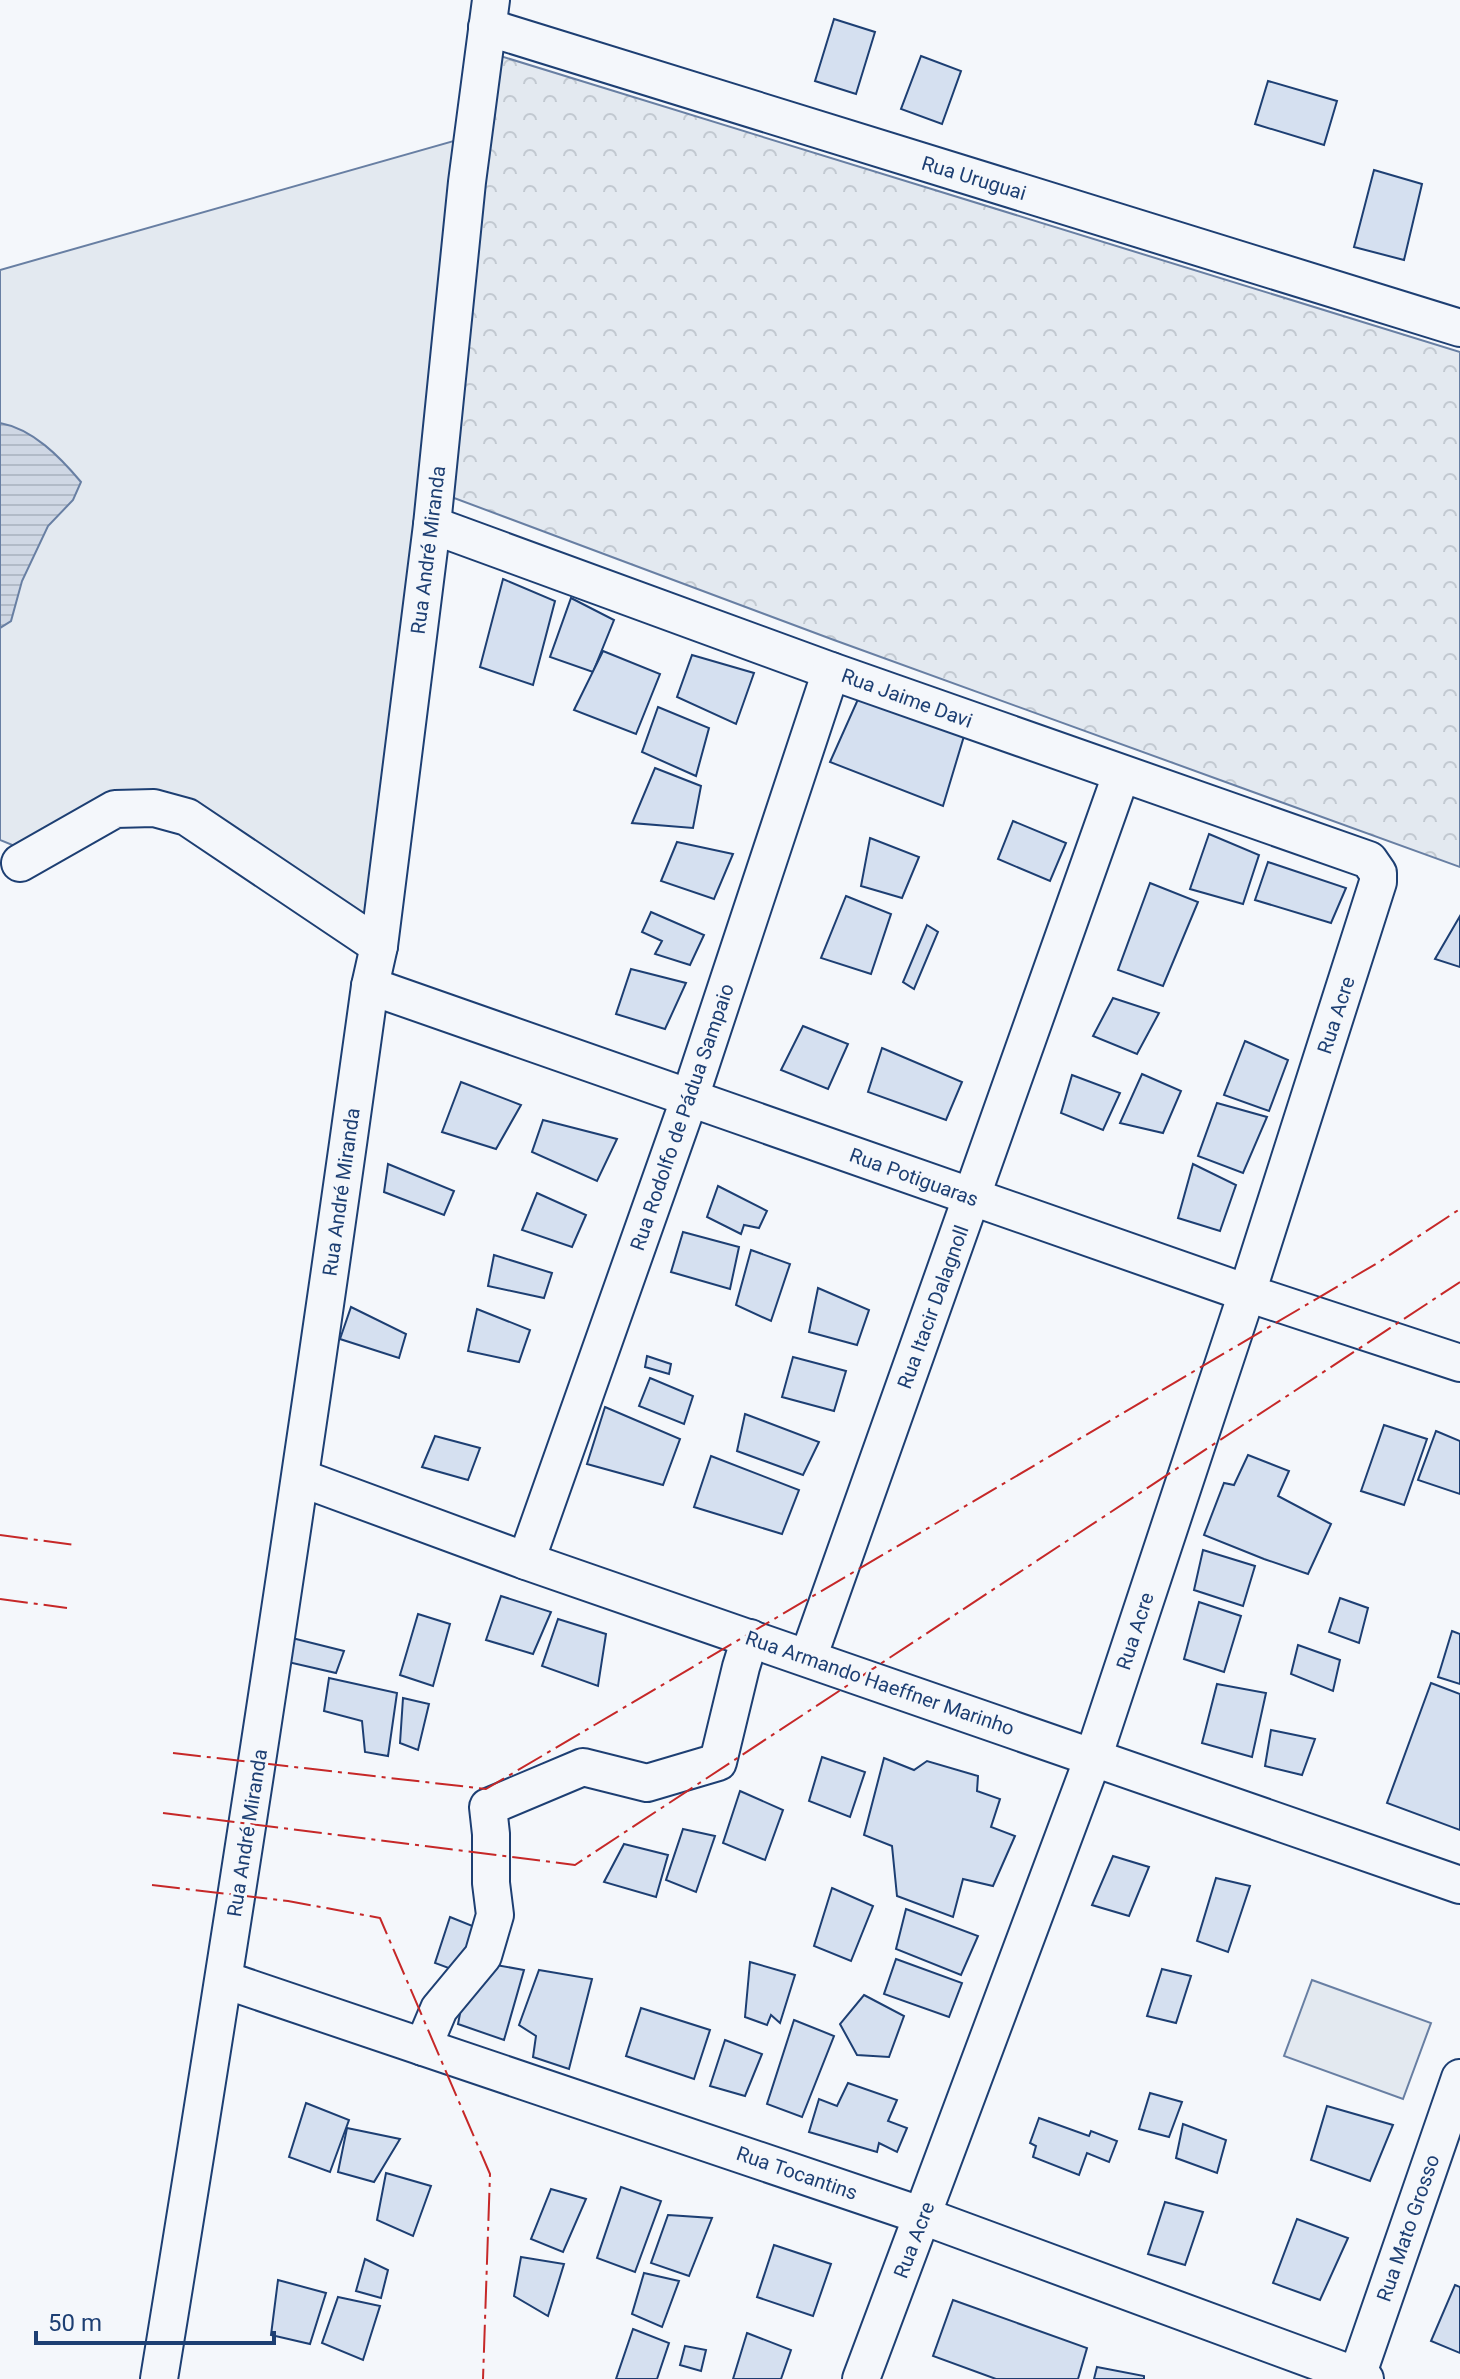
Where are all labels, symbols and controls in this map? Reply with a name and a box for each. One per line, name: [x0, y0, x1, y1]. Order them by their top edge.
street label: Rua Uruguai: [919, 151, 1029, 205]
street label: Rua André Miranda: [406, 464, 450, 636]
street label: Rua Jaime Davi: [838, 663, 976, 733]
street label: Rua Acre: [1312, 973, 1360, 1057]
street label: Rua Rodolfo de Pádua Sampaio: [625, 980, 739, 1254]
street label: Rua André Miranda: [317, 1106, 365, 1278]
street label: Rua Potiguaras: [846, 1143, 982, 1211]
street label: Rua Itacir Dalagnoll: [892, 1222, 974, 1392]
street label: Rua Acre: [1111, 1589, 1159, 1673]
street label: Rua Armando Haeffner Marinho: [742, 1626, 1018, 1740]
street label: Rua André Miranda: [222, 1747, 272, 1919]
street label: Rua Tocantins: [733, 2141, 861, 2205]
street label: Rua Mato Grosso: [1372, 2151, 1444, 2305]
street label: Rua Acre: [888, 2198, 940, 2282]
scale bar: [36, 2295, 274, 2345]
text: 50 m: [48, 2309, 102, 2337]

